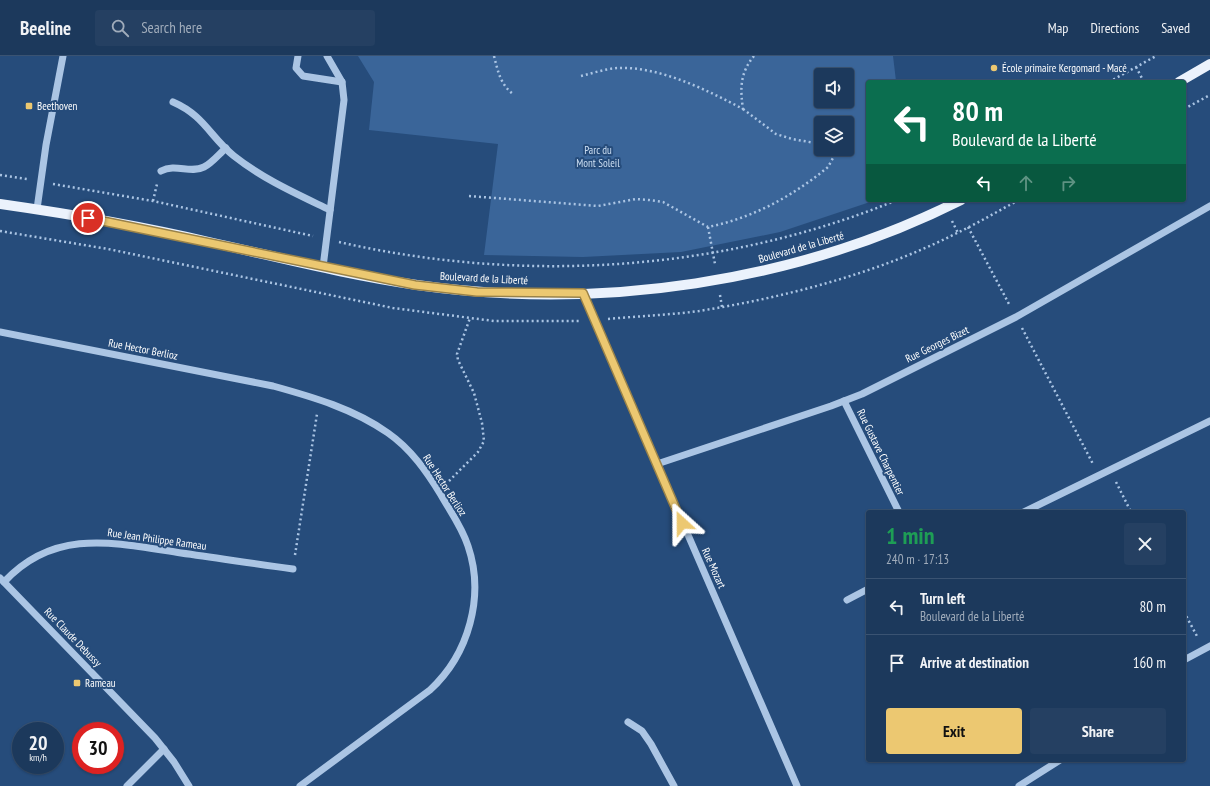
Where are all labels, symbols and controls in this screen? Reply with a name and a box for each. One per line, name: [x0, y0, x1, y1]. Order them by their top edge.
search box: [95, 10, 375, 46]
text: Beeline: [20, 16, 71, 40]
icon: search: [109, 17, 131, 39]
text: Search here: [141, 18, 202, 37]
text: Map: [1048, 19, 1068, 37]
text: Directions: [1090, 19, 1139, 37]
text: Saved: [1161, 19, 1190, 37]
place label: École primaire Kergomard - Macé: [1002, 61, 1127, 75]
marker: École primaire Kergomard - Macé: [989, 63, 999, 73]
map controls: [814, 68, 854, 156]
button: sound: [814, 68, 854, 108]
text: 80 m: [952, 92, 1003, 129]
icon: left: [886, 96, 938, 148]
place label: Beethoven: [37, 99, 77, 113]
marker: Beethoven: [24, 101, 34, 111]
button: layers: [814, 116, 854, 156]
text: Boulevard de la Liberté: [952, 128, 1097, 151]
park label: Parc du Mont Soleil: [576, 143, 620, 170]
icon: left: [973, 172, 995, 194]
icon: ahead: [1015, 172, 1037, 194]
icon: right: [1057, 172, 1079, 194]
pin: [71, 201, 105, 235]
icon: arrive: [77, 207, 99, 229]
street label: Boulevard de la Liberté: [757, 228, 846, 266]
street label: Boulevard de la Liberté: [440, 269, 529, 287]
street label: Rue Georges Bizet: [903, 323, 971, 365]
street label: Rue Hector Berlioz: [107, 335, 179, 363]
street label: Rue Gustave Charpentier: [854, 407, 908, 497]
street label: Rue Hector Berlioz: [420, 452, 470, 518]
position arrow: [661, 502, 703, 544]
text: 1 min: [886, 520, 934, 551]
button: close: [1124, 523, 1166, 565]
street label: Rue Jean Philippe Rameau: [107, 525, 208, 553]
street label: Rue Mozart: [699, 545, 729, 591]
text: 240 m · 17:13: [886, 551, 949, 568]
text: Turn left: [920, 589, 965, 608]
icon: left: [886, 596, 908, 618]
text: 80 m: [1140, 597, 1166, 616]
street label: Rue Claude Debussy: [41, 605, 105, 670]
text: Boulevard de la Liberté: [920, 608, 1024, 625]
icon: arrive: [886, 652, 908, 674]
text: Arrive at destination: [920, 653, 1029, 672]
text: 160 m: [1133, 653, 1166, 672]
place label: Rameau: [85, 676, 116, 690]
marker: Rameau: [72, 678, 82, 688]
button: Exit: [886, 708, 1022, 754]
button: Share: [1030, 708, 1166, 754]
speed limit sign: 30: [72, 722, 124, 774]
text: 20: [28, 730, 48, 756]
text: km/h: [29, 751, 47, 764]

